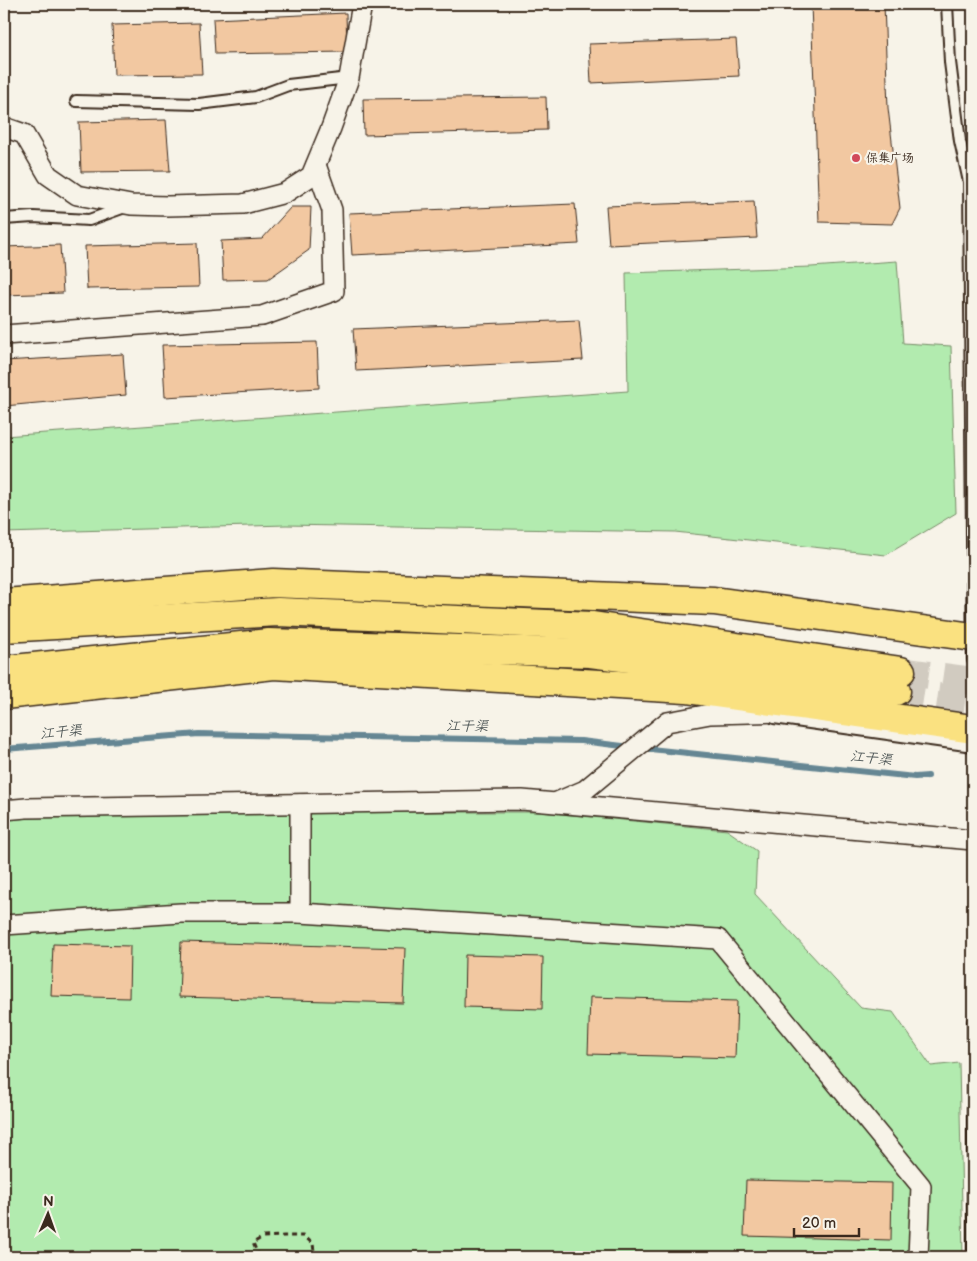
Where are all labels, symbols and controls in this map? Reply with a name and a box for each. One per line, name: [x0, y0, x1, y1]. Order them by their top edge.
place label: 保集广场: [866, 151, 914, 166]
marker: 保集广场: [850, 152, 862, 164]
water label: 江干渠: [446, 717, 489, 735]
water label: 江干渠: [39, 722, 84, 742]
water label: 江干渠: [849, 747, 894, 769]
north arrow: [22, 1188, 72, 1238]
text: N: [43, 1193, 54, 1210]
scale bar: [794, 1206, 860, 1238]
text: 20 m: [802, 1214, 836, 1233]

